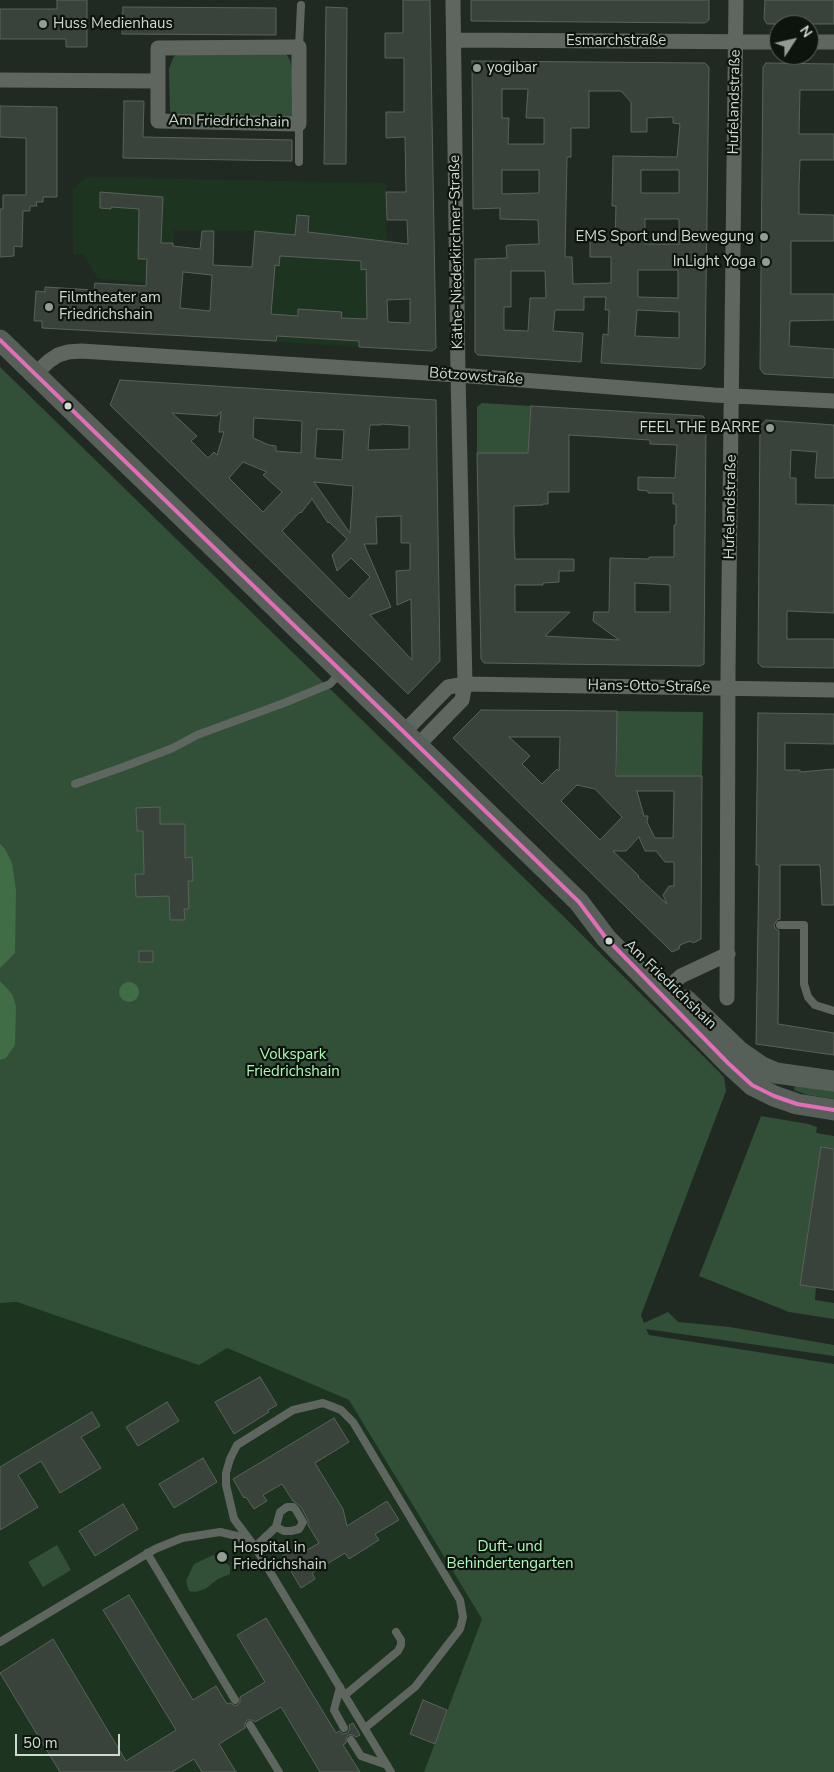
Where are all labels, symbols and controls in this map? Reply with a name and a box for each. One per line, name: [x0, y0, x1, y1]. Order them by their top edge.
place label: Huss Medienhaus: [53, 15, 173, 33]
north arrow: [769, 15, 819, 65]
marker: Huss Medienhaus: [37, 18, 49, 30]
text: N: [795, 22, 817, 41]
street label: Esmarchstraße: [566, 32, 666, 50]
street label: Hufelandstraße: [725, 49, 745, 155]
place label: yogibar: [487, 59, 537, 77]
marker: yogibar: [471, 62, 483, 74]
street label: Am Friedrichshain: [168, 112, 290, 132]
street label: Käthe-Niederkirchner-Straße: [446, 155, 468, 349]
place label: EMS Sport und Bewegung: [576, 228, 754, 246]
marker: EMS Sport und Bewegung: [758, 231, 770, 243]
place label: InLight Yoga: [673, 253, 756, 271]
marker: InLight Yoga: [760, 256, 772, 268]
place label: Filmtheater am Friedrichshain: [59, 289, 161, 324]
marker: Filmtheater am Friedrichshain: [43, 301, 55, 313]
street label: Bötzowstraße: [428, 365, 524, 389]
unlabelled marker: [63, 401, 73, 411]
place label: FEEL THE BARRE: [639, 419, 760, 437]
marker: FEEL THE BARRE: [764, 422, 776, 434]
street label: Hufelandstraße: [721, 454, 741, 560]
street label: Hans-Otto-Straße: [587, 677, 711, 697]
unlabelled marker: [604, 936, 614, 946]
street label: Am Friedrichshain: [620, 936, 720, 1034]
park label: Volkspark Friedrichshain: [246, 1046, 340, 1081]
park label: Duft- und Behindertengarten: [447, 1538, 573, 1573]
place label: Hospital in Friedrichshain: [233, 1539, 327, 1574]
marker: Hospital in Friedrichshain: [215, 1550, 229, 1564]
scale bar: [18, 1724, 122, 1756]
text: 50 m: [23, 1733, 58, 1753]

